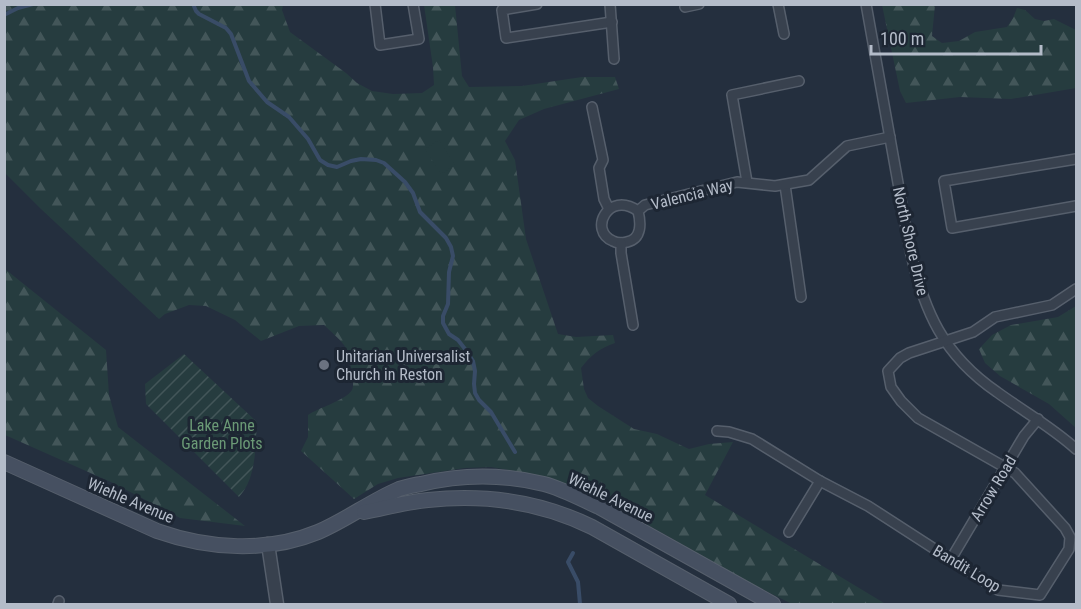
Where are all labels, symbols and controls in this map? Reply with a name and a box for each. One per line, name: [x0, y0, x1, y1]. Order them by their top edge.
scale bar: [871, 18, 1040, 56]
text: 100 m: [880, 28, 924, 49]
street label: Valencia Way: [649, 175, 735, 214]
street label: North Shore Drive: [889, 185, 932, 297]
place label: Unitarian Universalist Church in Reston: [336, 347, 471, 384]
marker: Unitarian Universalist Church in Reston: [317, 358, 331, 372]
park label: Lake Anne Garden Plots: [181, 416, 263, 453]
street label: Arrow Road: [966, 452, 1020, 524]
street label: Wiehle Avenue: [565, 469, 656, 526]
street label: Wiehle Avenue: [85, 474, 177, 527]
street label: Bandit Loop: [929, 541, 1004, 596]

